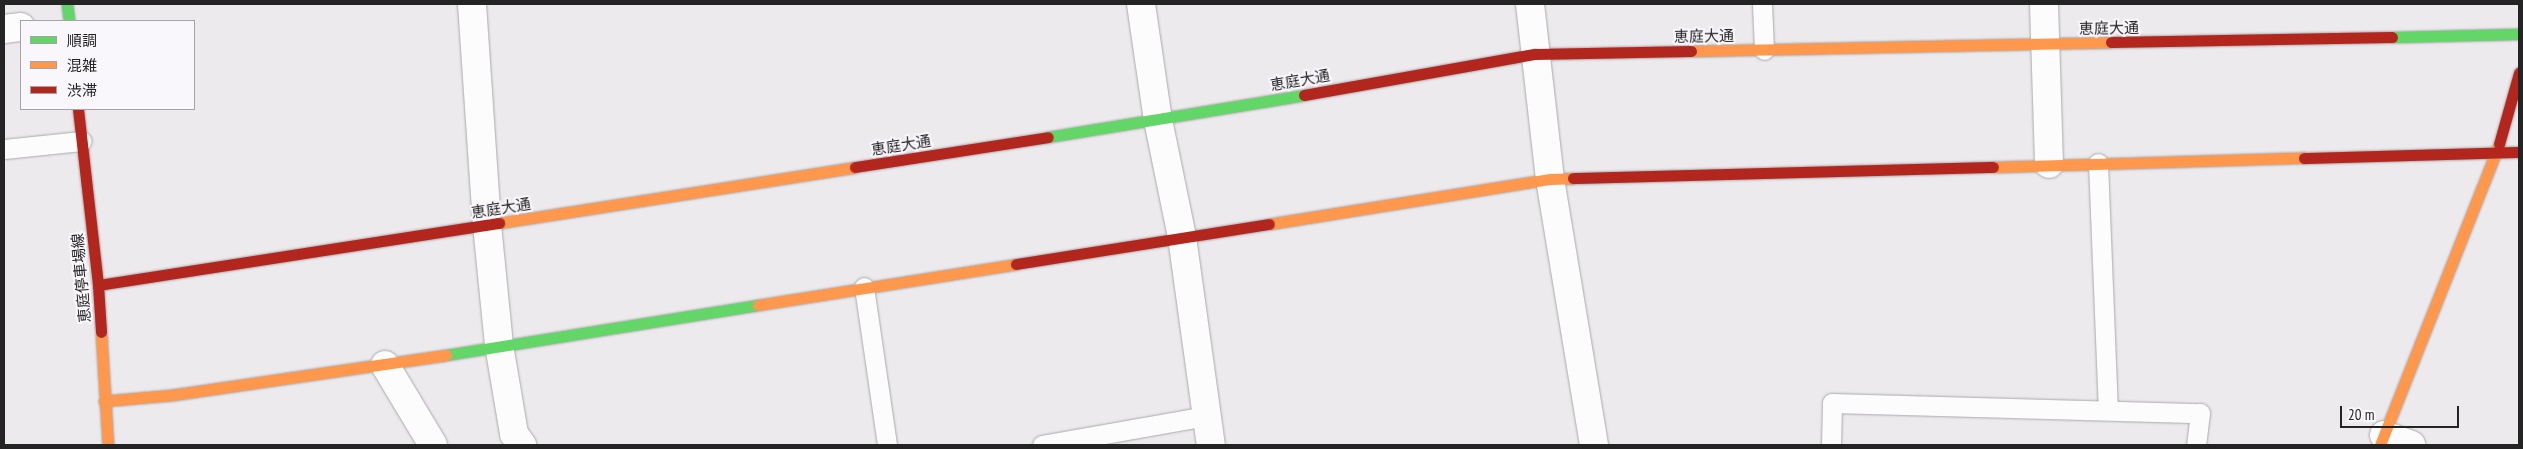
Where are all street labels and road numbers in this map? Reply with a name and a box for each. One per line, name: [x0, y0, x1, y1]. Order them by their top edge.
street label: 恵庭大通: [2079, 18, 2139, 38]
street label: 恵庭大通: [1674, 26, 1734, 46]
street label: 恵庭大通: [1269, 66, 1331, 94]
street label: 恵庭大通: [870, 131, 932, 159]
street label: 恵庭大通: [470, 194, 532, 222]
street label: 恵庭停車場線: [68, 232, 94, 324]

